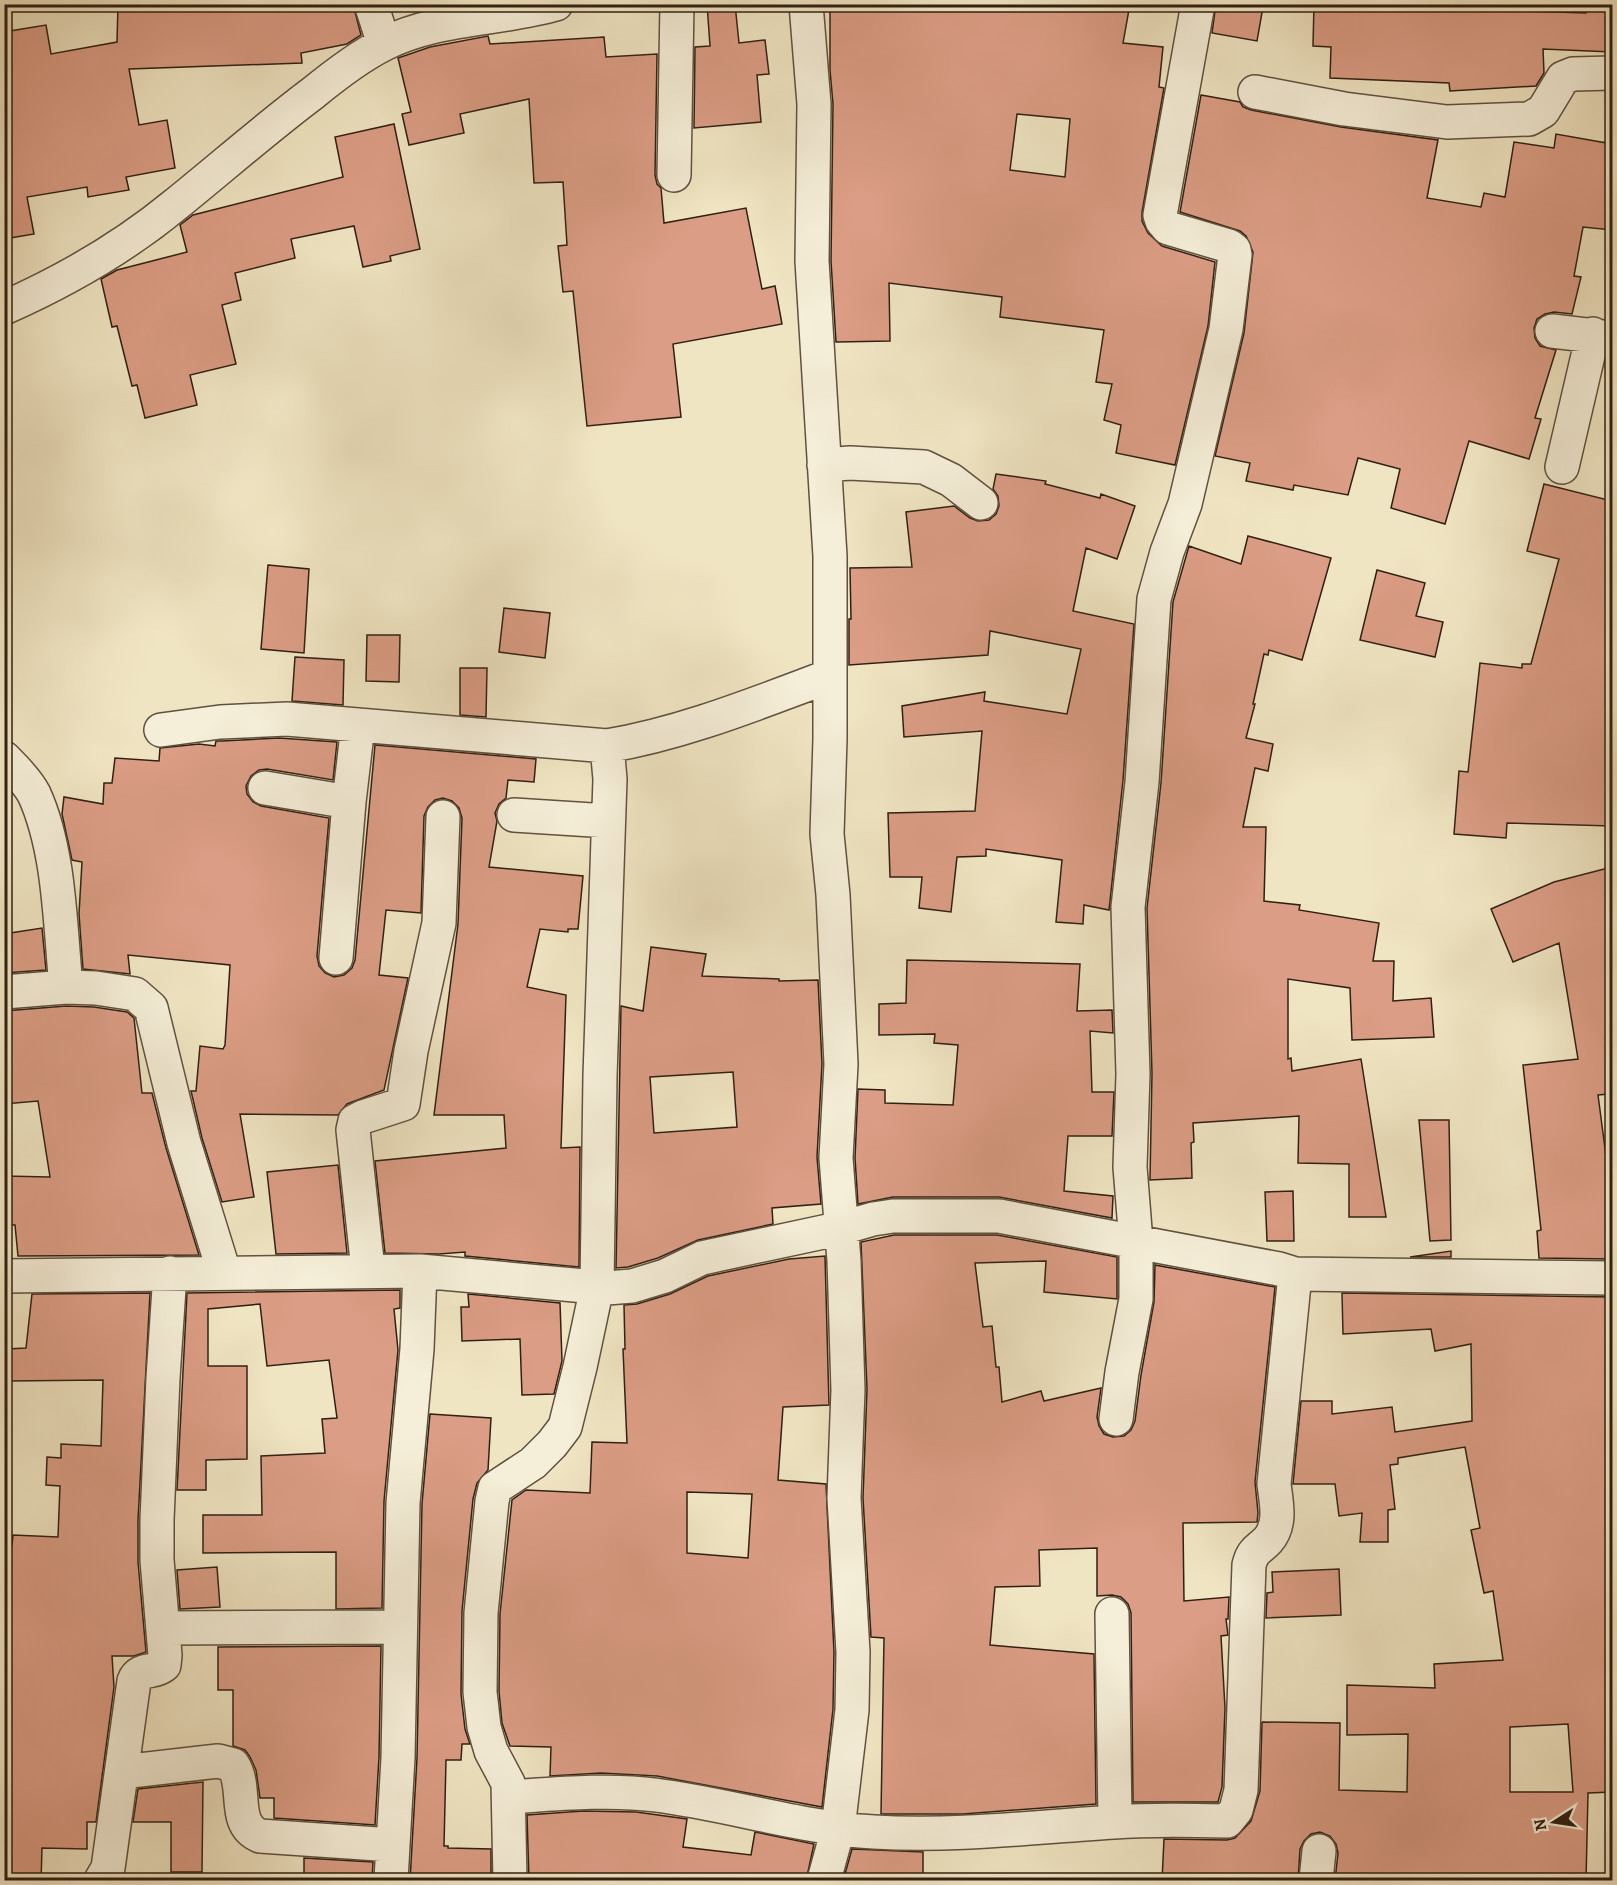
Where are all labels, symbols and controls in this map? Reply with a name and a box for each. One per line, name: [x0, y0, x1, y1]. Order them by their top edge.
north arrow: [1524, 1792, 1584, 1852]
text: N: [1528, 1817, 1552, 1833]

